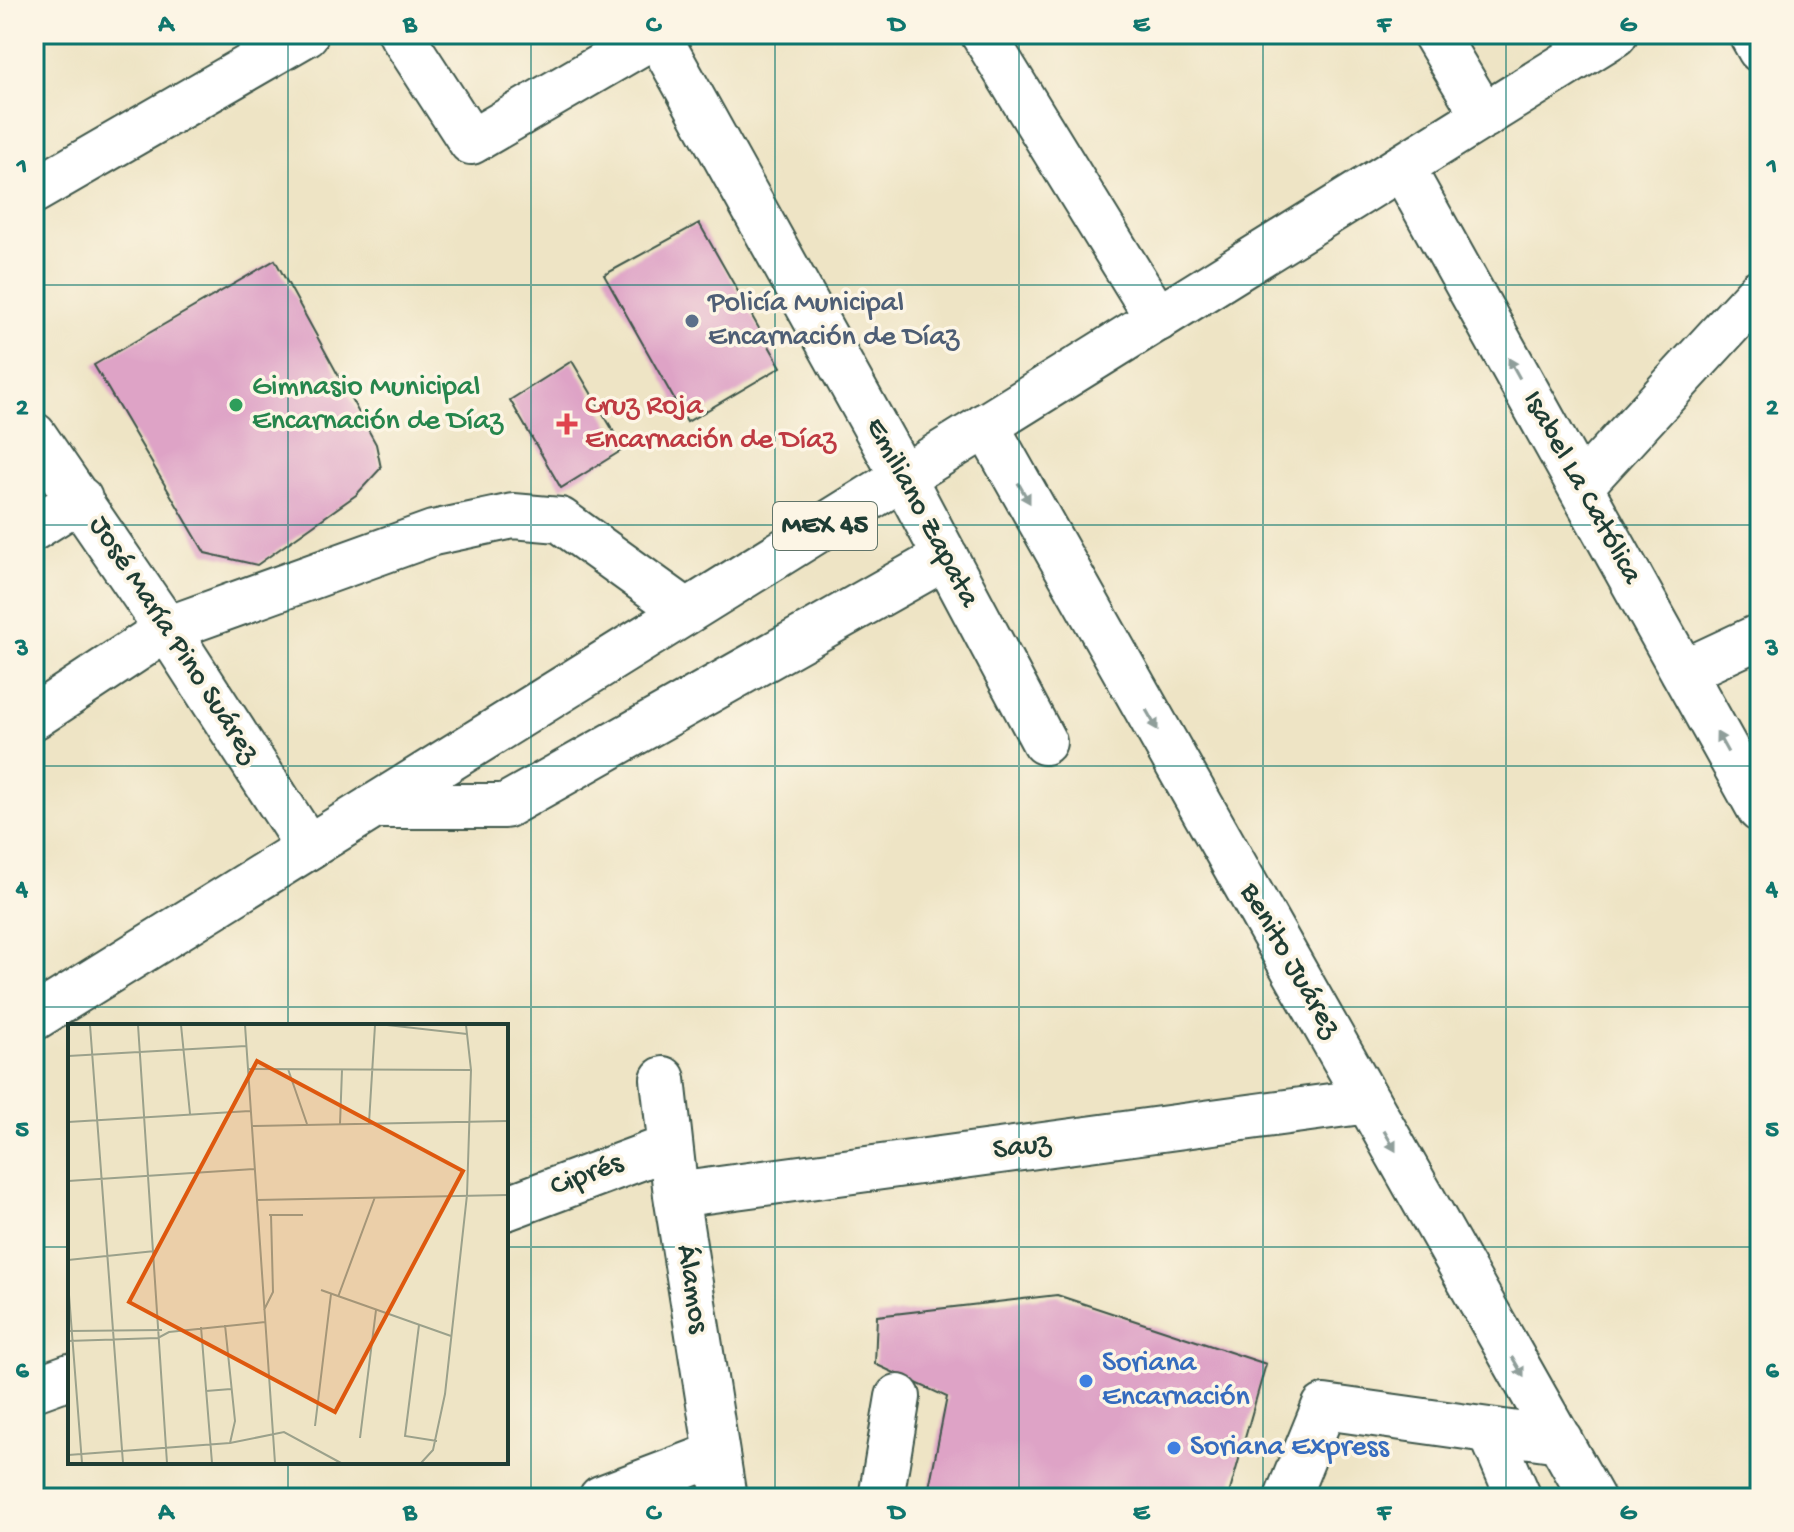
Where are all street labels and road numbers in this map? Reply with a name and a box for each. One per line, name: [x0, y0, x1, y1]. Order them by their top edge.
street label: Isabel La Católica: [1513, 385, 1649, 592]
street label: Emiliano Zapata: [856, 412, 986, 615]
road number: MEX 45: [773, 502, 877, 550]
street label: José María Pino Suárez: [80, 510, 266, 771]
street label: Benito Juárez: [1230, 877, 1348, 1045]
street label: Sauz: [991, 1127, 1054, 1169]
street label: Ciprés: [546, 1146, 629, 1206]
street label: Álamos: [667, 1242, 716, 1337]

